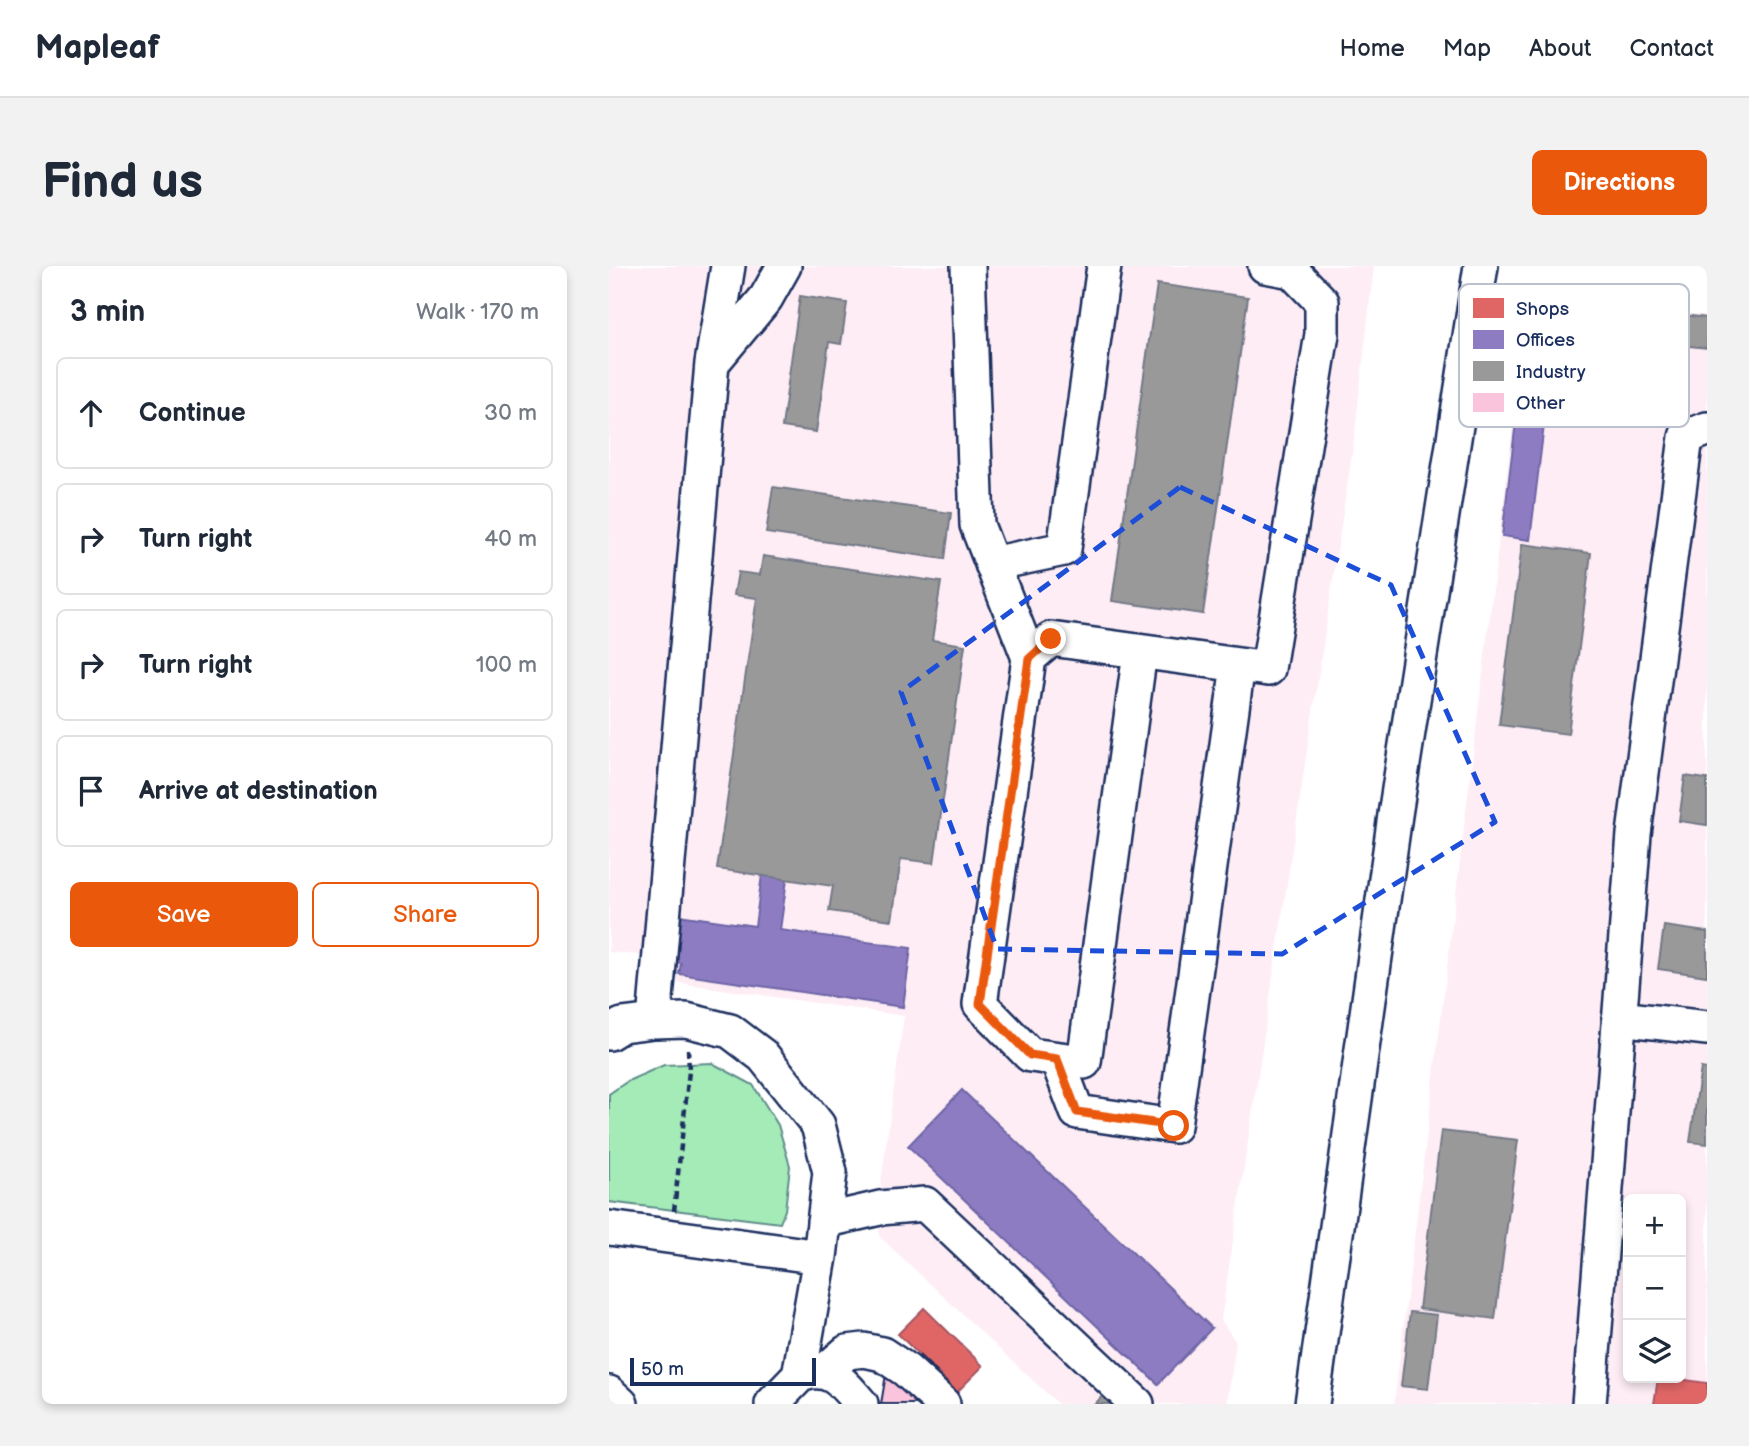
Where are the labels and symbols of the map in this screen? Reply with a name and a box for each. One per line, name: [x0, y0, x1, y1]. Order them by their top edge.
legend: [1459, 284, 1689, 427]
text: Shops: [1516, 298, 1569, 321]
text: Offices: [1516, 329, 1575, 352]
text: Industry: [1516, 361, 1586, 384]
text: Other: [1516, 392, 1566, 415]
route end: [1035, 623, 1066, 654]
route start: [1158, 1110, 1189, 1141]
scale bar: [630, 1355, 815, 1387]

